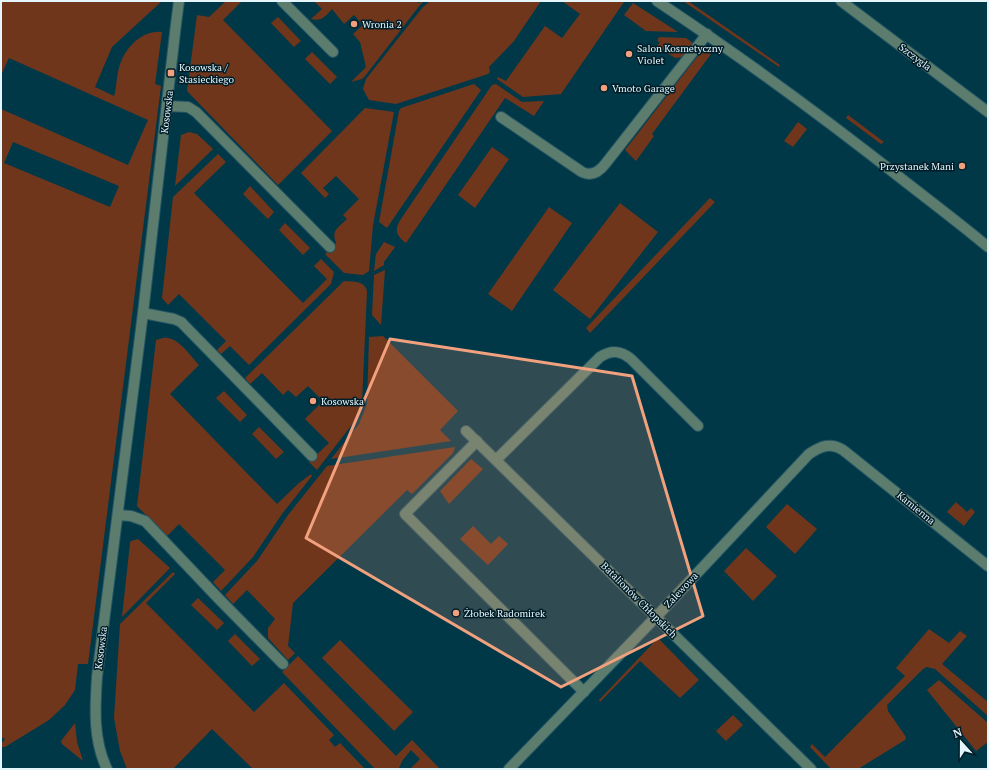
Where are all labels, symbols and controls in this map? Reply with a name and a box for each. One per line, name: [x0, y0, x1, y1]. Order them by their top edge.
place label: Wronia 2: [362, 18, 402, 31]
marker: Wronia 2: [349, 19, 359, 29]
street label: Szczygla: [896, 41, 934, 73]
place label: Salon Kosmetyczny Violet: [637, 42, 724, 67]
marker: Salon Kosmetyczny Violet: [624, 49, 634, 59]
place label: Kosowska / Stasieckiego: [179, 61, 235, 86]
marker: Kosowska / Stasieckiego: [166, 68, 176, 78]
place label: Vmoto Garage: [612, 82, 675, 95]
marker: Vmoto Garage: [599, 83, 609, 93]
street label: Kosowska: [158, 90, 176, 134]
place label: Przystanek Mani: [880, 160, 954, 173]
marker: Przystanek Mani: [957, 161, 967, 171]
place label: Kosowska: [321, 395, 364, 408]
marker: Kosowska: [308, 396, 318, 406]
street label: Kamienna: [894, 489, 938, 527]
street label: Batalionów Chłopskich: [598, 559, 680, 641]
street label: Zalewowa: [661, 569, 701, 611]
place label: Żłobek Radomirek: [464, 607, 546, 620]
marker: Żłobek Radomirek: [451, 608, 461, 618]
street label: Kosowska: [92, 626, 110, 670]
north arrow: [941, 722, 981, 762]
text: N: [951, 724, 964, 741]

